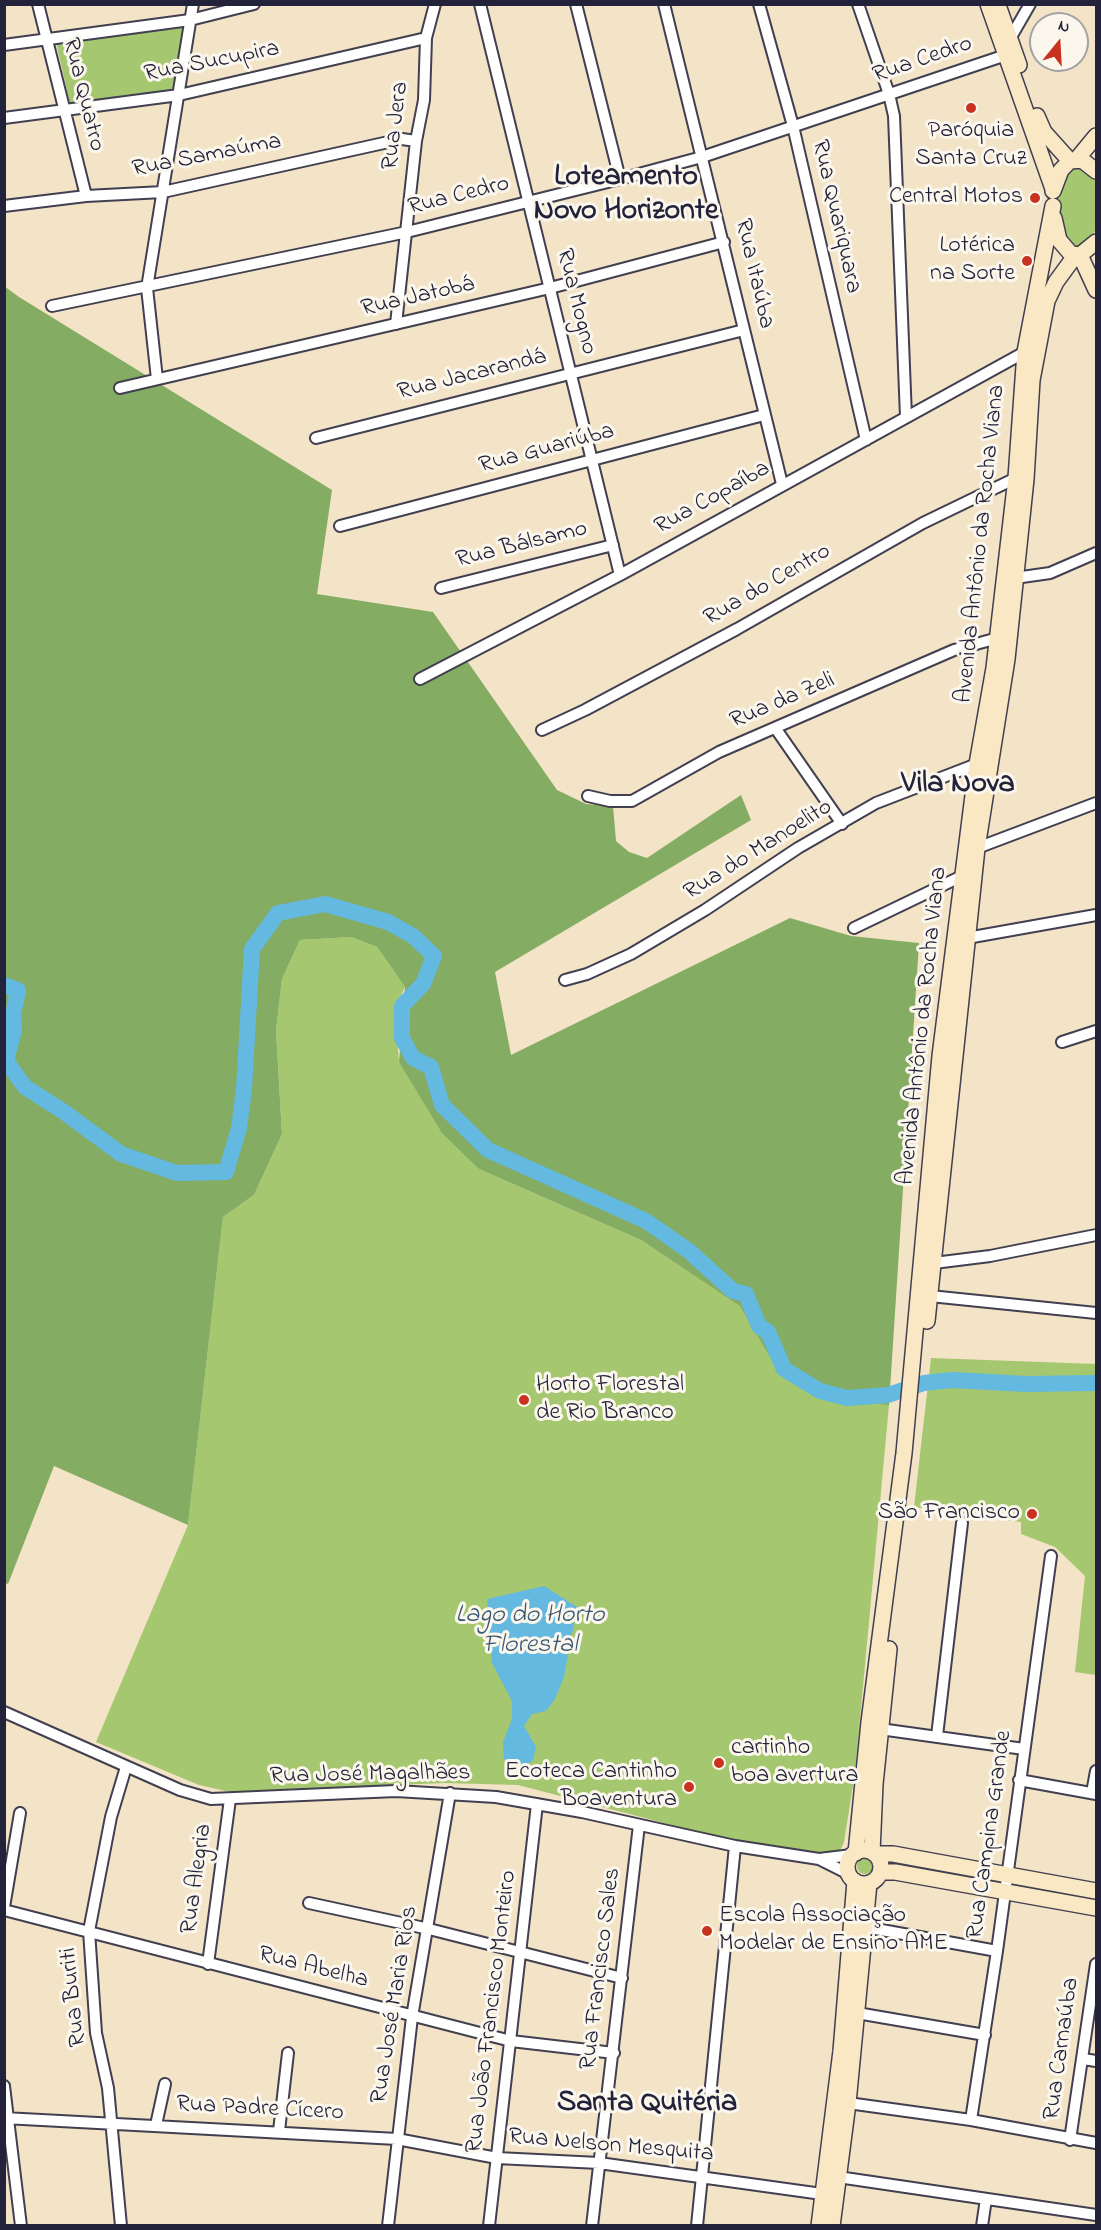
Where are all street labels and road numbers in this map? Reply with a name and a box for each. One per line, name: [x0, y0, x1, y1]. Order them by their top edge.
street label: Rua Cedro: [870, 31, 976, 91]
street label: Rua Quatro: [54, 35, 110, 155]
street label: Rua Sucupira: [142, 36, 282, 90]
street label: Rua Jera: [377, 80, 417, 172]
street label: Rua Samaúma: [130, 128, 284, 186]
street label: Rua Quariquara: [803, 137, 867, 297]
street label: Rua Cedro: [405, 171, 513, 223]
street label: Rua Itaúba: [726, 216, 780, 332]
street label: Rua Mogno: [548, 246, 602, 358]
street label: Rua Jatobá: [359, 271, 477, 325]
street label: Rua Jacarandá: [395, 344, 549, 408]
street label: Avenida Antônio da Rocha Viana: [951, 384, 1013, 704]
street label: Rua Guariúba: [476, 418, 618, 482]
street label: Rua Copaíba: [650, 455, 776, 543]
street label: Rua Bálsamo: [453, 516, 591, 576]
street label: Rua do Centro: [699, 538, 837, 634]
street label: Rua da Zeli: [726, 667, 840, 737]
street label: Rua do Manoelito: [680, 794, 838, 908]
street label: Avenida Antônio da Rocha Viana: [893, 866, 955, 1186]
street label: Rua Campina Grande: [962, 1729, 1020, 1941]
street label: Rua José Magalhães: [269, 1760, 471, 1792]
street label: Rua Alegria: [176, 1822, 220, 1936]
street label: Rua Francisco Sales: [575, 1866, 629, 2072]
street label: Rua João Francisco Monteiro: [461, 1869, 525, 2155]
street label: Rua José Maria Rios: [366, 1904, 426, 2106]
street label: Rua Abelha: [255, 1941, 371, 1997]
street label: Rua Buriti: [55, 1946, 95, 2048]
street label: Rua Carnaúba: [1039, 1976, 1087, 2122]
street label: Rua Padre Cícero: [175, 2091, 345, 2129]
street label: Rua Nelson Mesquita: [507, 2124, 715, 2170]

